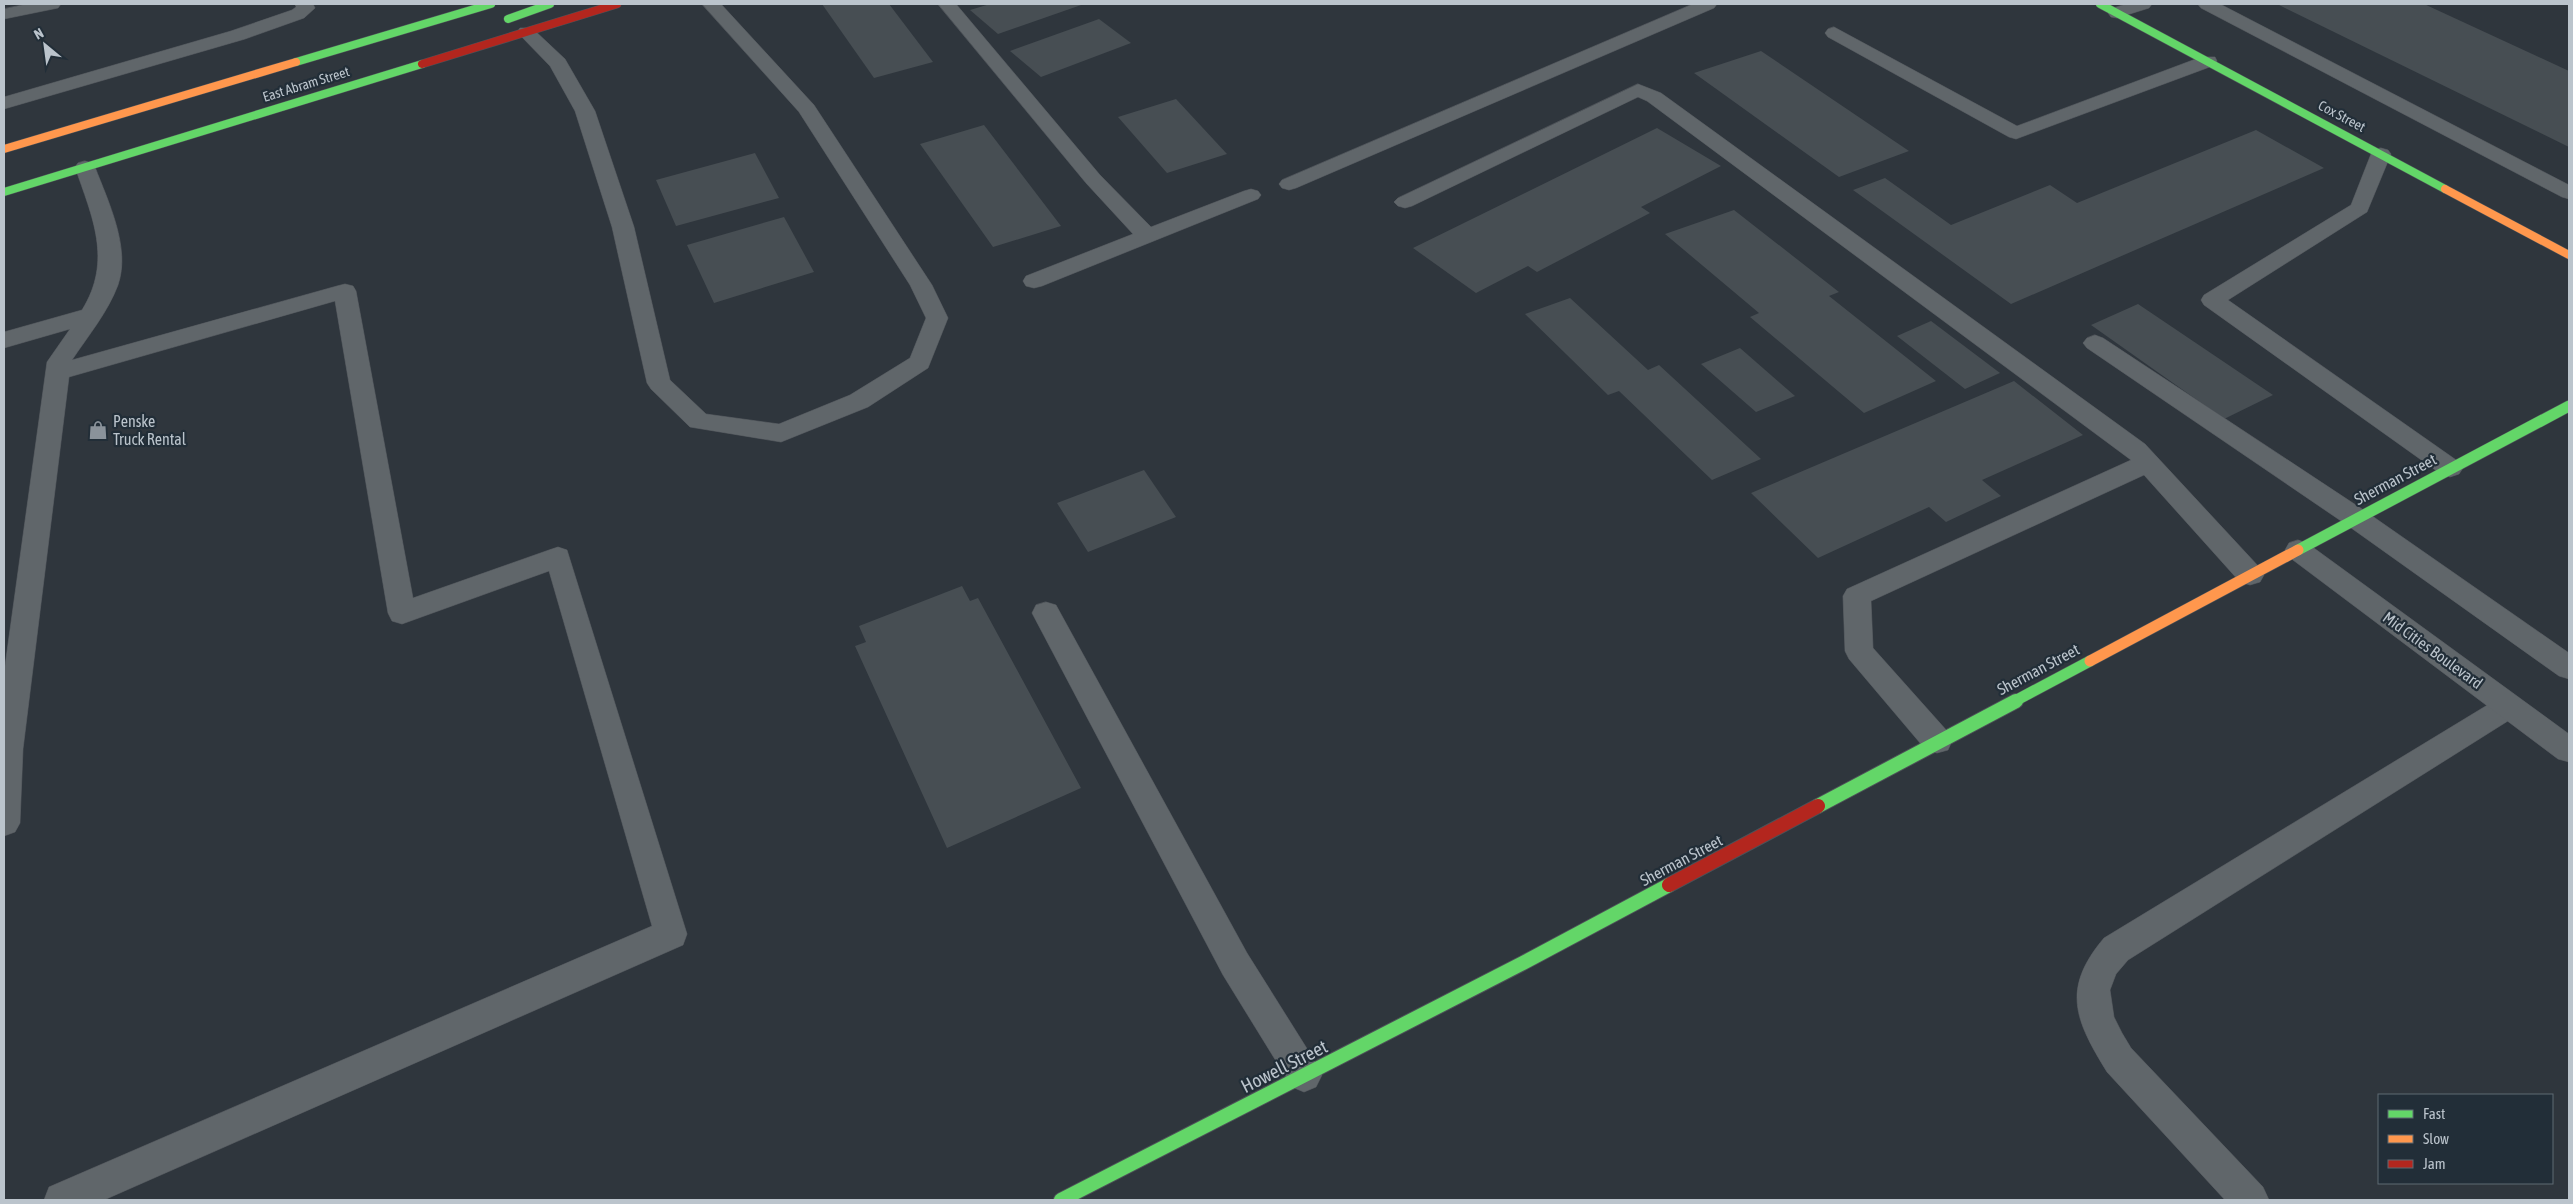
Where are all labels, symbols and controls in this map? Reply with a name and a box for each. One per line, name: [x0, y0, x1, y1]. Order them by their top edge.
north arrow: [20, 20, 70, 70]
text: N: [31, 25, 46, 43]
street label: East Abram Street: [261, 63, 351, 105]
street label: Cox Street: [2316, 97, 2368, 135]
place label: Penske Truck Rental: [113, 412, 187, 448]
shop icon: Penske Truck Rental: [87, 419, 109, 441]
street label: Sherman Street: [2351, 450, 2440, 508]
street label: Mid Cities Boulevard: [2380, 608, 2486, 692]
street label: Sherman Street: [1994, 640, 2083, 698]
street label: Sherman Street: [1637, 831, 1726, 889]
street label: Howell Street: [1237, 1035, 1331, 1097]
legend: [2378, 1094, 2553, 1184]
text: Fast: [2423, 1105, 2445, 1122]
text: Slow: [2423, 1130, 2449, 1147]
text: Jam: [2423, 1155, 2446, 1172]

